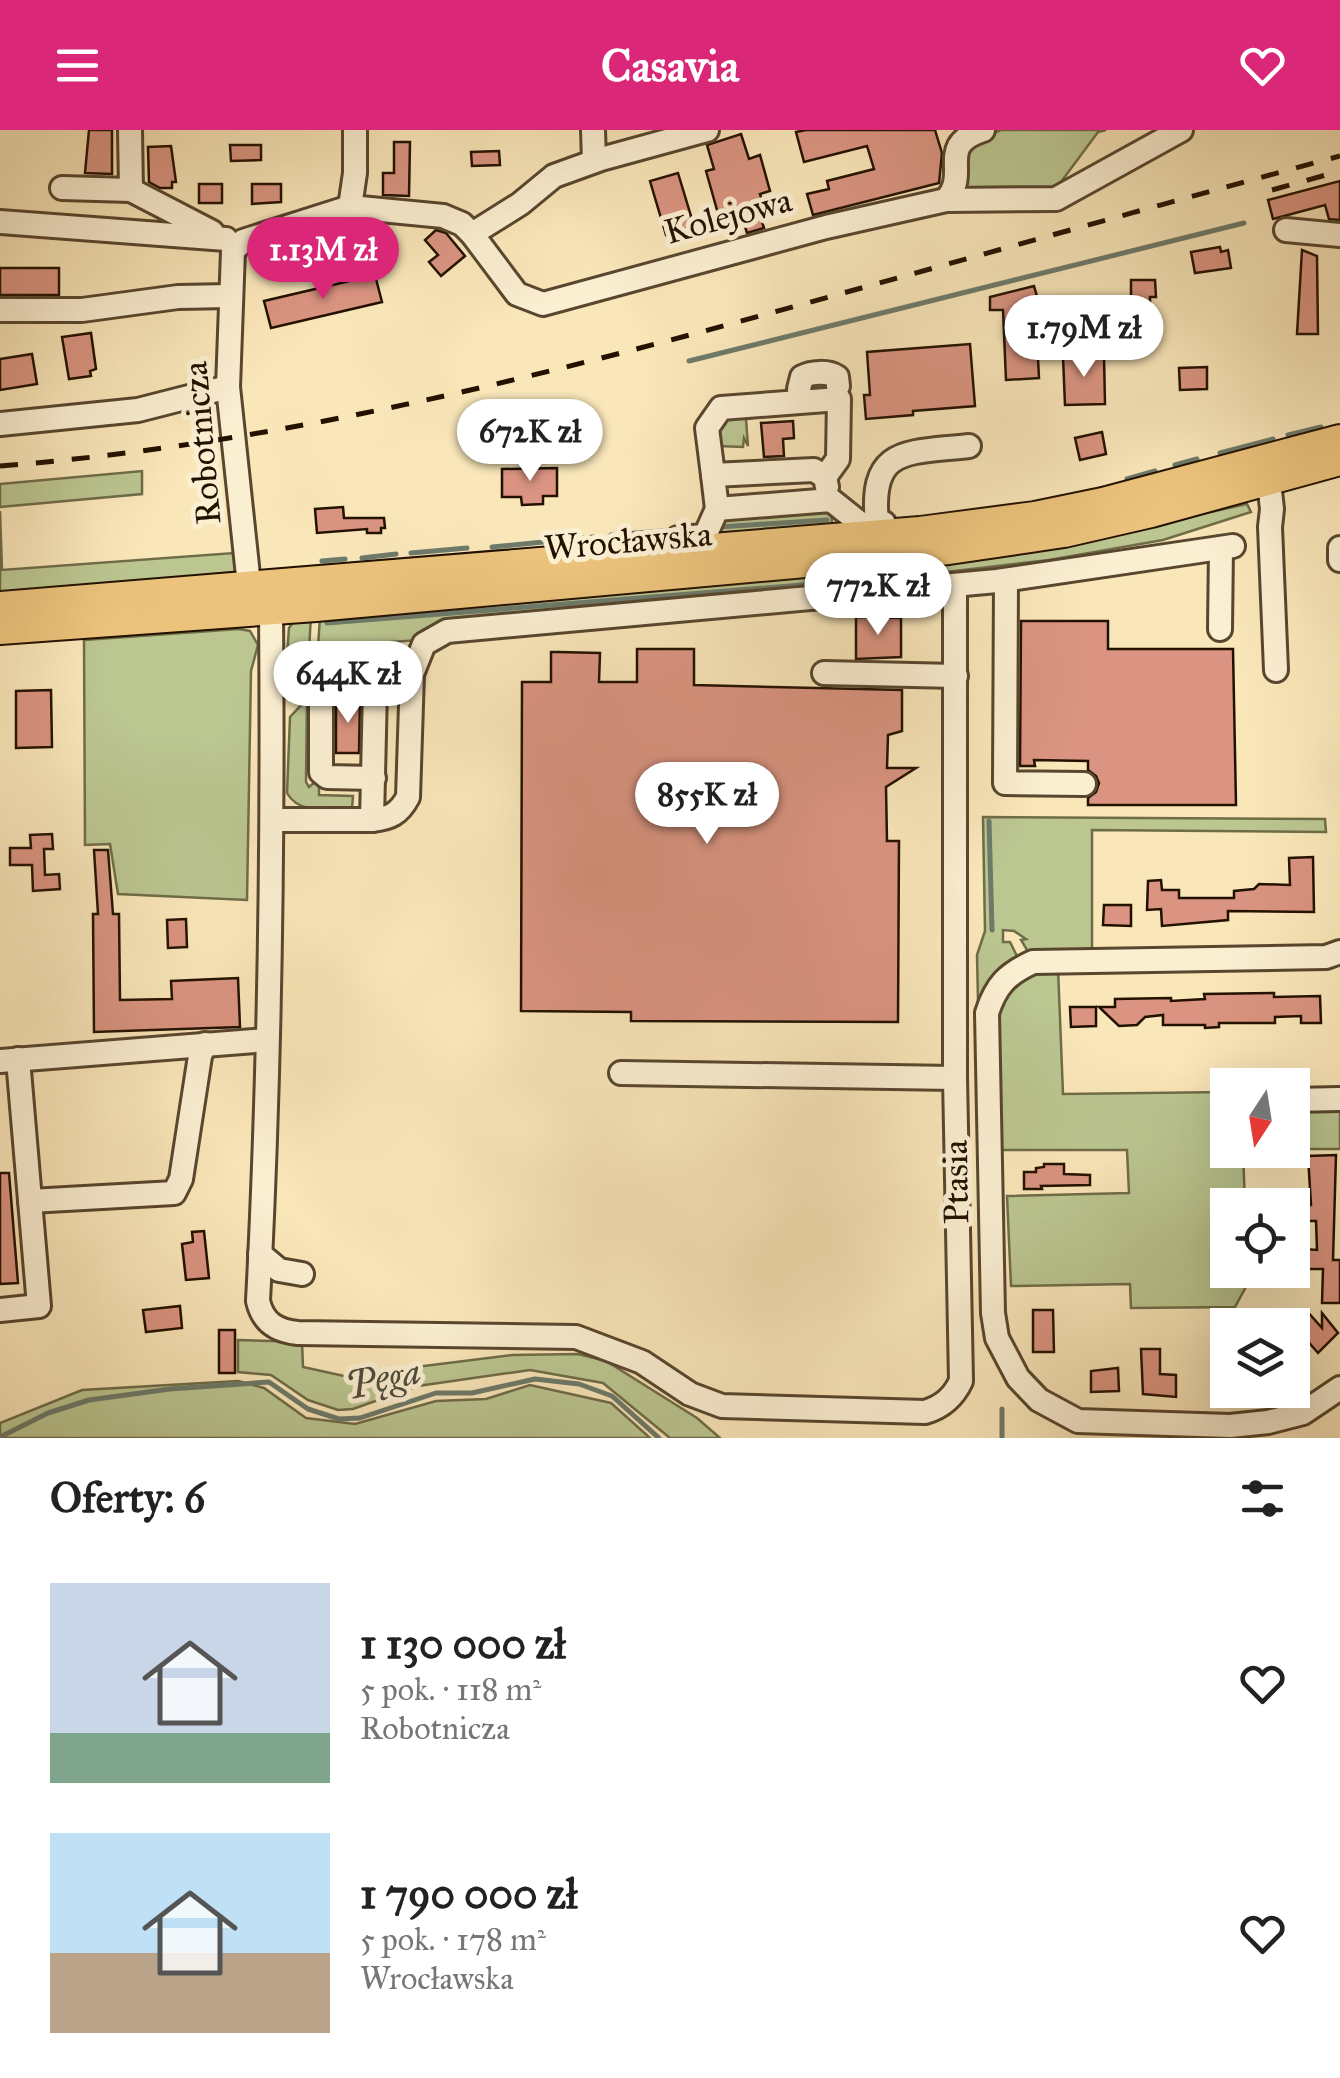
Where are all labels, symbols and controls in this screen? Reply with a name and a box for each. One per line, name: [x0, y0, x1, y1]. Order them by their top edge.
icon: menu: [50, 38, 105, 93]
text: Casavia: [601, 38, 739, 93]
icon: heart: [1235, 38, 1290, 93]
street label: Kolejowa: [660, 178, 797, 254]
pin: 1.13M zł: [220, 217, 426, 302]
text: 1.13M zł: [269, 230, 377, 269]
pin: 1.79M zł: [981, 295, 1187, 380]
text: 1.79M zł: [1027, 308, 1141, 347]
street label: Robotnicza: [173, 359, 231, 526]
pin: 672K zł: [438, 399, 622, 484]
text: 672K zł: [479, 412, 581, 451]
street label: Wrocławska: [542, 512, 714, 570]
pin: 772K zł: [786, 553, 970, 638]
text: 772K zł: [827, 566, 929, 605]
pin: 644K zł: [256, 641, 440, 726]
text: 644K zł: [295, 654, 401, 693]
pin: 855K zł: [615, 762, 799, 847]
text: 855K zł: [657, 775, 757, 814]
north arrow: [1210, 1068, 1310, 1168]
map controls: [1210, 1068, 1310, 1408]
street label: Ptasia: [934, 1139, 978, 1225]
button: locate: [1210, 1188, 1310, 1288]
button: layers: [1210, 1308, 1310, 1408]
water label: Pęga: [341, 1347, 425, 1409]
icon: filters: [1235, 1471, 1290, 1526]
text: Oferty: 6: [50, 1472, 205, 1524]
text: 1 130 000 zł: [360, 1618, 566, 1670]
icon: home: [130, 1623, 250, 1743]
icon: heart: [1235, 1656, 1290, 1711]
text: 5 pok. · 118 m²: [360, 1670, 542, 1709]
text: Robotnicza: [360, 1709, 510, 1748]
text: 1 790 000 zł: [360, 1868, 577, 1920]
icon: home: [130, 1873, 250, 1993]
icon: heart: [1235, 1906, 1290, 1961]
text: 5 pok. · 178 m²: [360, 1920, 546, 1959]
text: Wrocławska: [360, 1959, 514, 1998]

